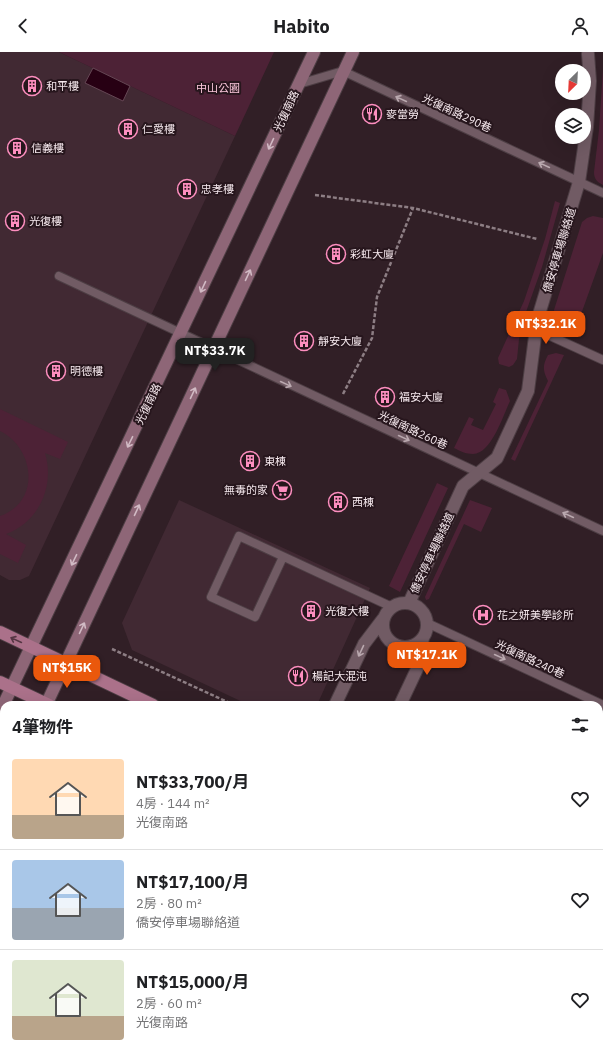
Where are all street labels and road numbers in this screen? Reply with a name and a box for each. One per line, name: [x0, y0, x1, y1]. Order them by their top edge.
street label: 光復南路: [270, 88, 302, 134]
street label: 光復南路290巷: [420, 91, 494, 135]
street label: 僑安停車場聯絡道: [539, 206, 579, 294]
street label: 光復南路: [132, 381, 164, 427]
street label: 光復南路260巷: [376, 408, 450, 452]
street label: 僑安停車場聯絡道: [407, 510, 457, 596]
street label: 光復南路240巷: [493, 637, 567, 681]

